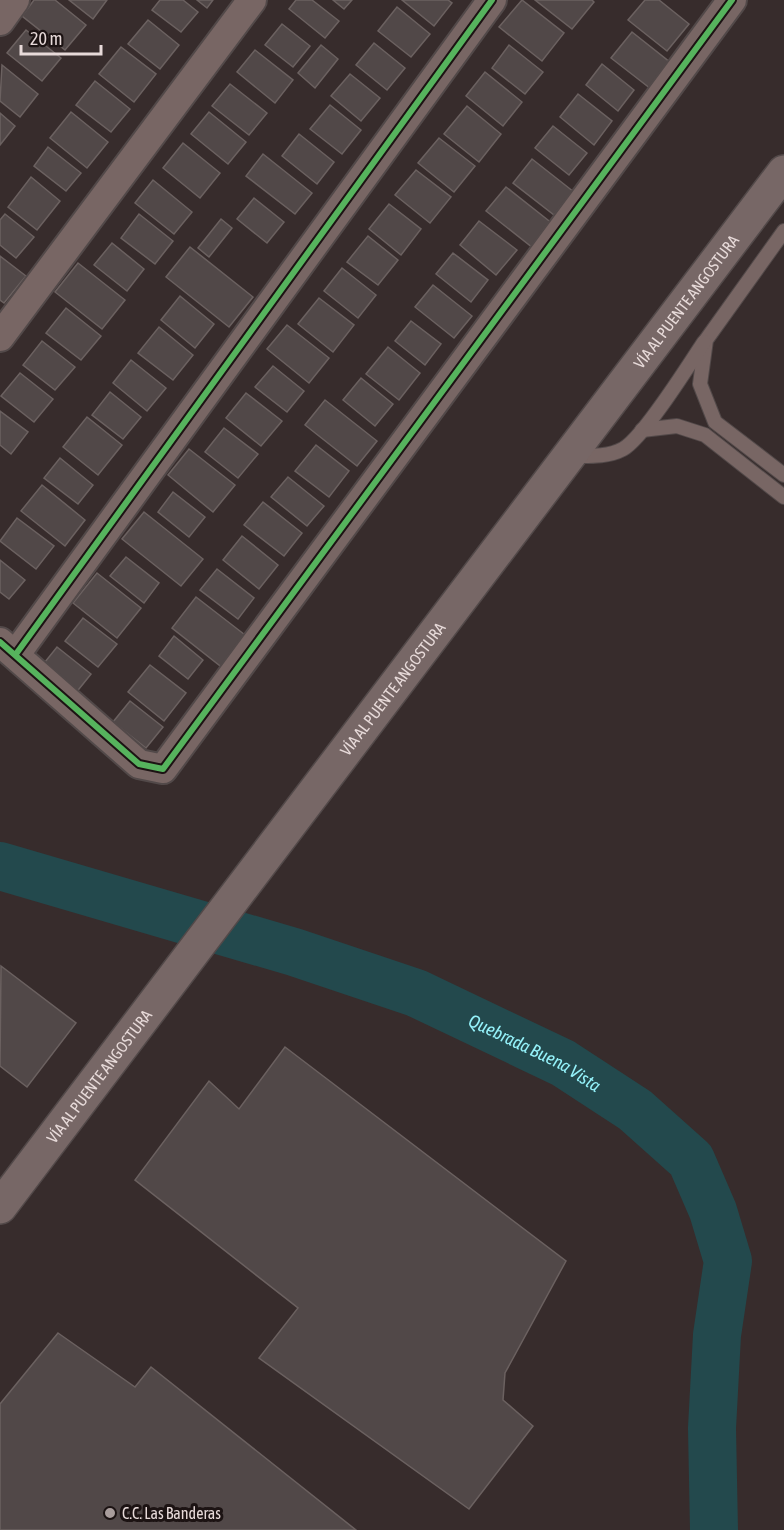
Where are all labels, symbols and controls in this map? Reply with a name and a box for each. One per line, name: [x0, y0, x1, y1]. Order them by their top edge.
scale bar: [21, 18, 100, 56]
text: 20 m: [30, 28, 62, 49]
street label: VÍA AL PUENTE ANGOSTURA: [630, 231, 742, 372]
street label: VÍA AL PUENTE ANGOSTURA: [336, 619, 449, 759]
street label: VÍA AL PUENTE ANGOSTURA: [43, 1006, 155, 1146]
water label: Quebrada Buena Vista: [466, 1009, 606, 1096]
place label: C.C. Las Banderas: [122, 1504, 221, 1522]
marker: C.C. Las Banderas: [103, 1506, 117, 1520]

